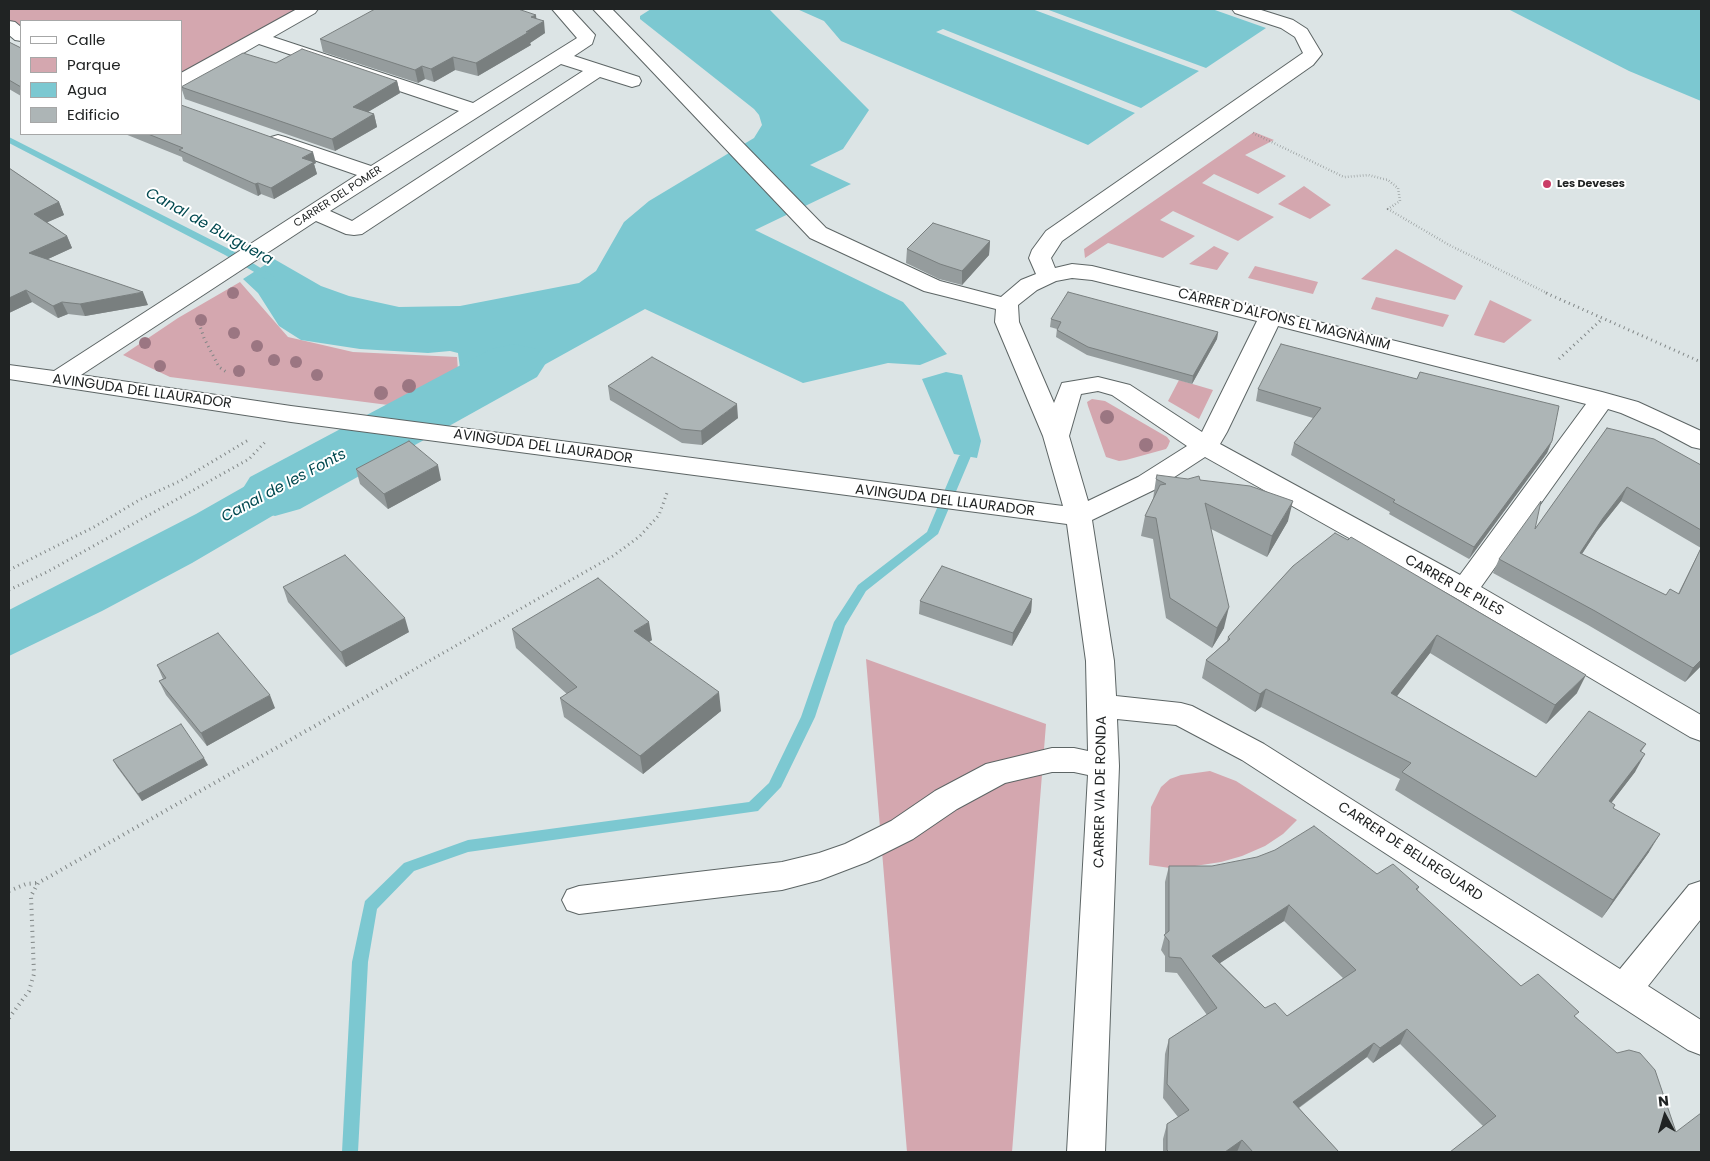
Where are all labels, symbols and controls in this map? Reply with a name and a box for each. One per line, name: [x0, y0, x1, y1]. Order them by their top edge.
legend: [20, 20, 182, 135]
text: Calle: [67, 29, 105, 50]
text: Parque: [67, 54, 120, 75]
text: Agua: [67, 79, 107, 100]
text: Edificio: [67, 104, 120, 125]
street label: CARRER DEL POMER: [291, 164, 385, 230]
place label: Les Deveses: [1557, 177, 1625, 191]
marker: Les Deveses: [1541, 178, 1553, 190]
water label: Canal de Burguera: [142, 185, 276, 269]
street label: CARRER D'ALFONS EL MAGNÀNIM: [1176, 285, 1392, 355]
street label: AVINGUDA DEL LLAURADOR: [51, 371, 233, 413]
street label: AVINGUDA DEL LLAURADOR: [452, 426, 634, 468]
water label: Canal de les Fonts: [218, 445, 350, 527]
street label: AVINGUDA DEL LLAURADOR: [854, 482, 1036, 520]
street label: CARRER DE PILES: [1402, 552, 1506, 620]
street label: CARRER VIA DE RONDA: [1091, 716, 1111, 868]
street label: CARRER DE BELLREGUARD: [1334, 799, 1486, 905]
north arrow: [1640, 1091, 1690, 1141]
text: N: [1657, 1091, 1670, 1112]

